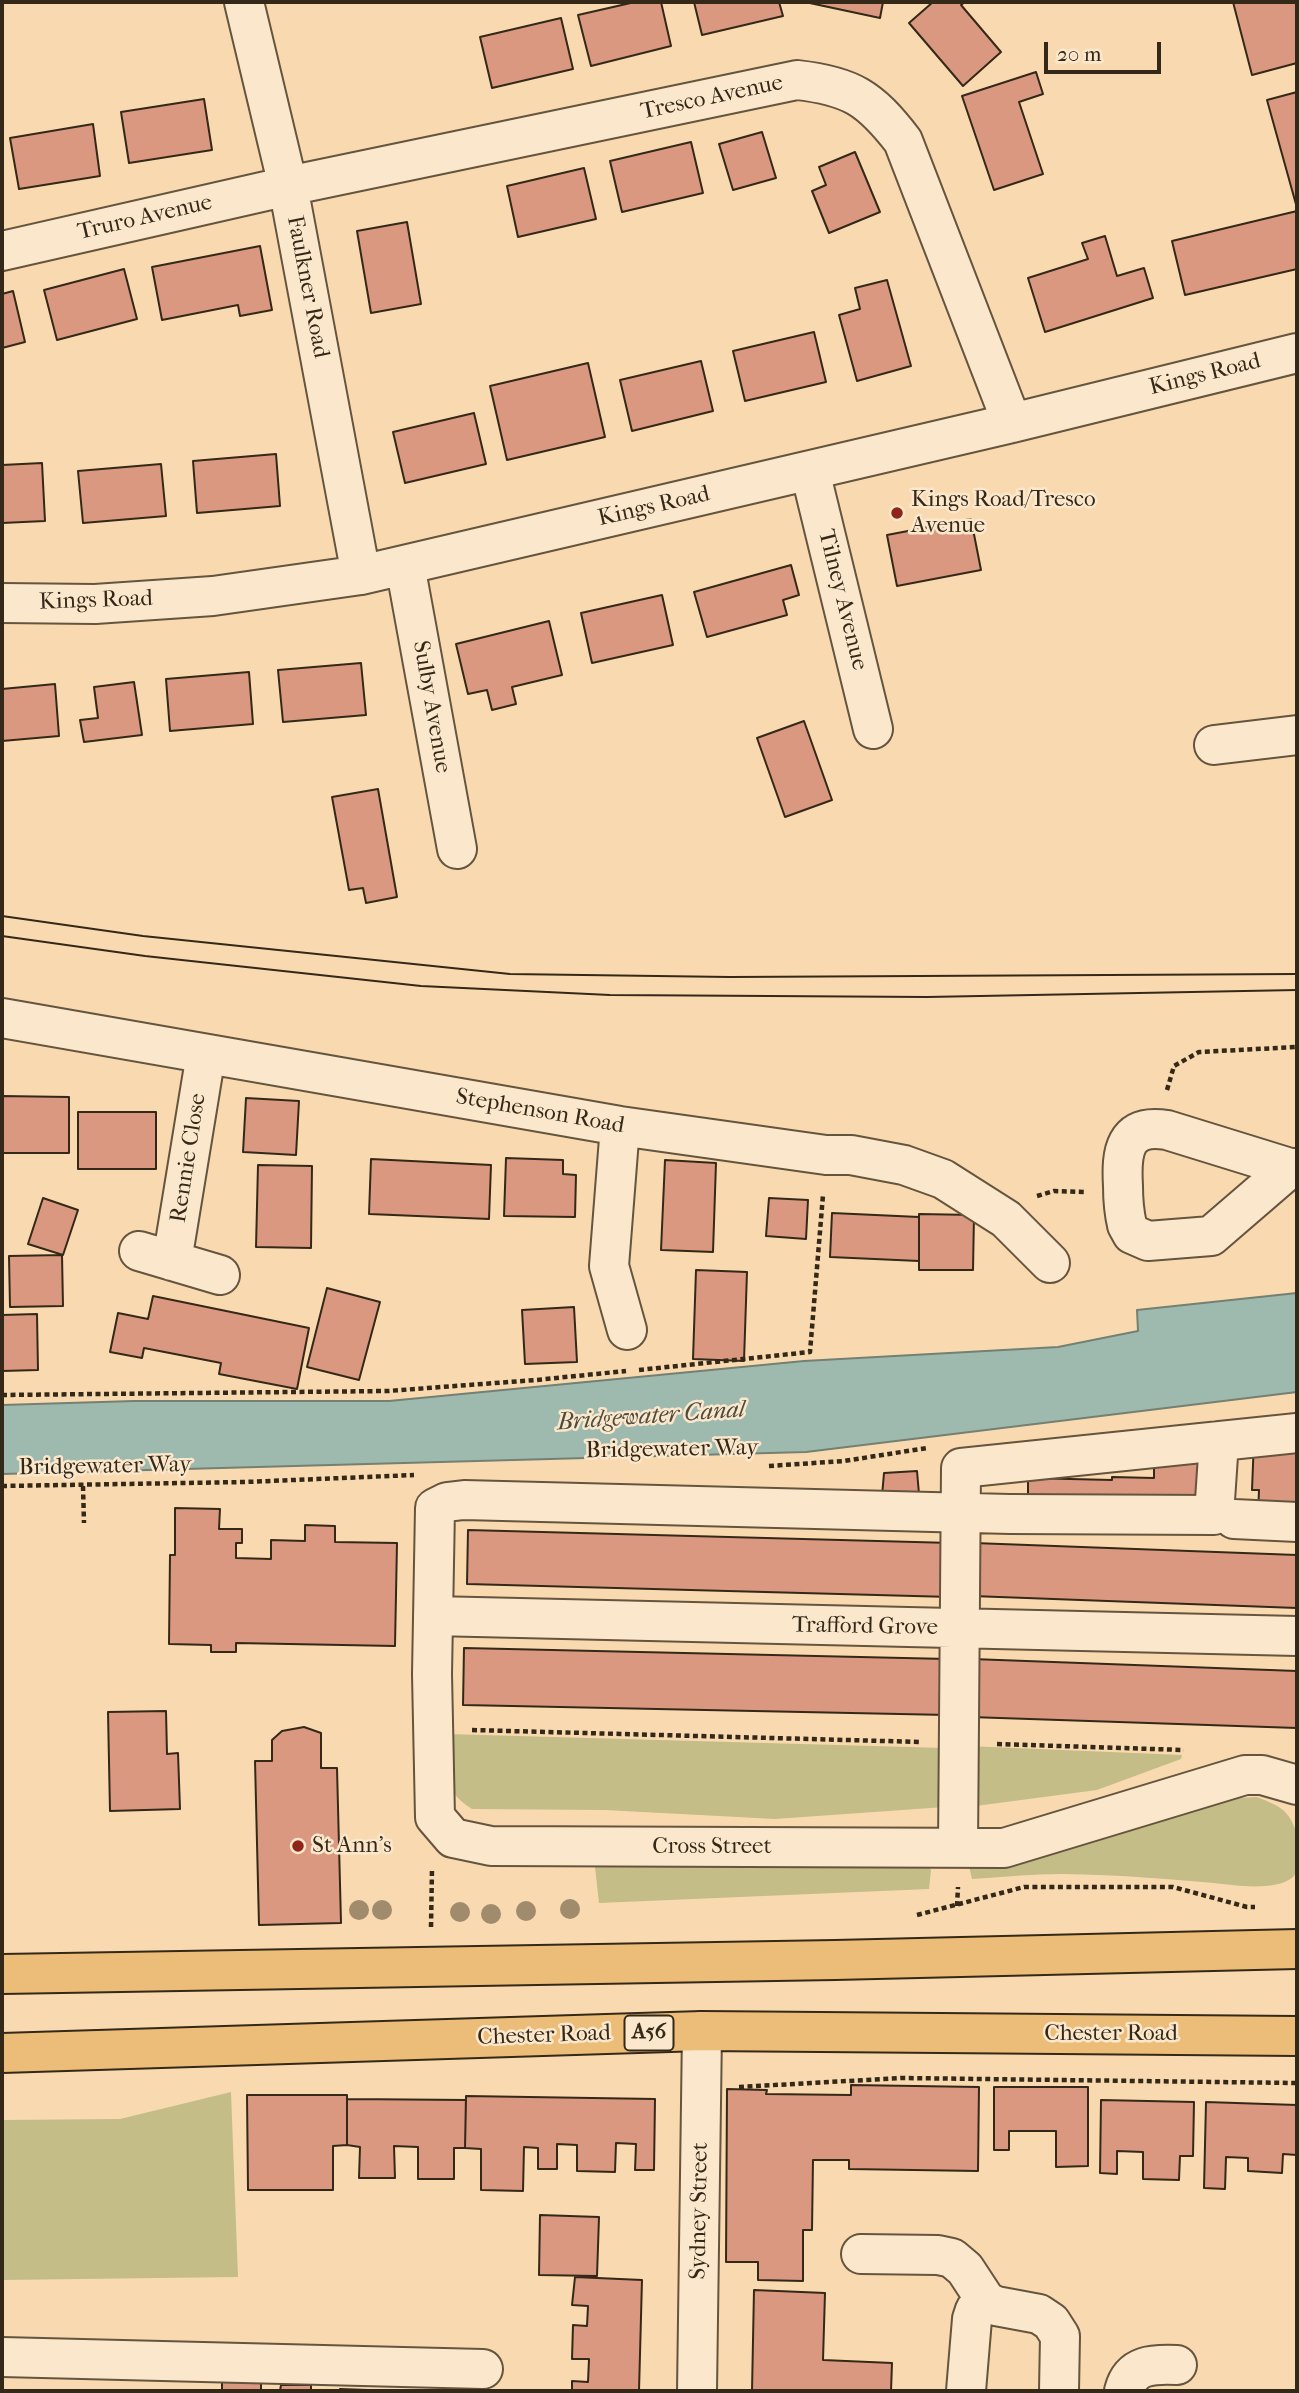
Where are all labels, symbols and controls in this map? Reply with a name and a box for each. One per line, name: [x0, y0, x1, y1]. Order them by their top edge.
scale bar: [1047, 28, 1164, 72]
text: 20 m: [1057, 42, 1101, 66]
street label: Tresco Avenue: [639, 69, 785, 127]
street label: Truro Avenue: [75, 189, 215, 247]
street label: Faulkner Road: [280, 213, 334, 361]
street label: Kings Road: [1146, 348, 1264, 402]
street label: Kings Road: [595, 481, 713, 533]
place label: Kings Road/Tresco Avenue: [911, 486, 1096, 540]
marker: Kings Road/Tresco Avenue: [889, 505, 905, 521]
street label: Tilney Avenue: [811, 527, 873, 673]
street label: Kings Road: [39, 585, 153, 617]
street label: Sulby Avenue: [406, 639, 456, 775]
street label: Stephenson Road: [454, 1084, 626, 1140]
street label: Rennie Close: [165, 1091, 213, 1225]
water label: Bridgewater Canal: [556, 1396, 746, 1438]
street label: Bridgewater Way: [585, 1435, 759, 1465]
street label: Bridgewater Way: [18, 1452, 192, 1482]
street label: Trafford Grove: [792, 1612, 938, 1642]
place label: St Ann's: [312, 1832, 392, 1860]
street label: Cross Street: [652, 1833, 772, 1861]
marker: St Ann's: [290, 1838, 306, 1854]
road number: A56: [624, 2016, 674, 2050]
street label: Chester Road: [477, 2020, 611, 2052]
street label: Chester Road: [1044, 2020, 1178, 2048]
street label: Sydney Street: [685, 2142, 715, 2280]

